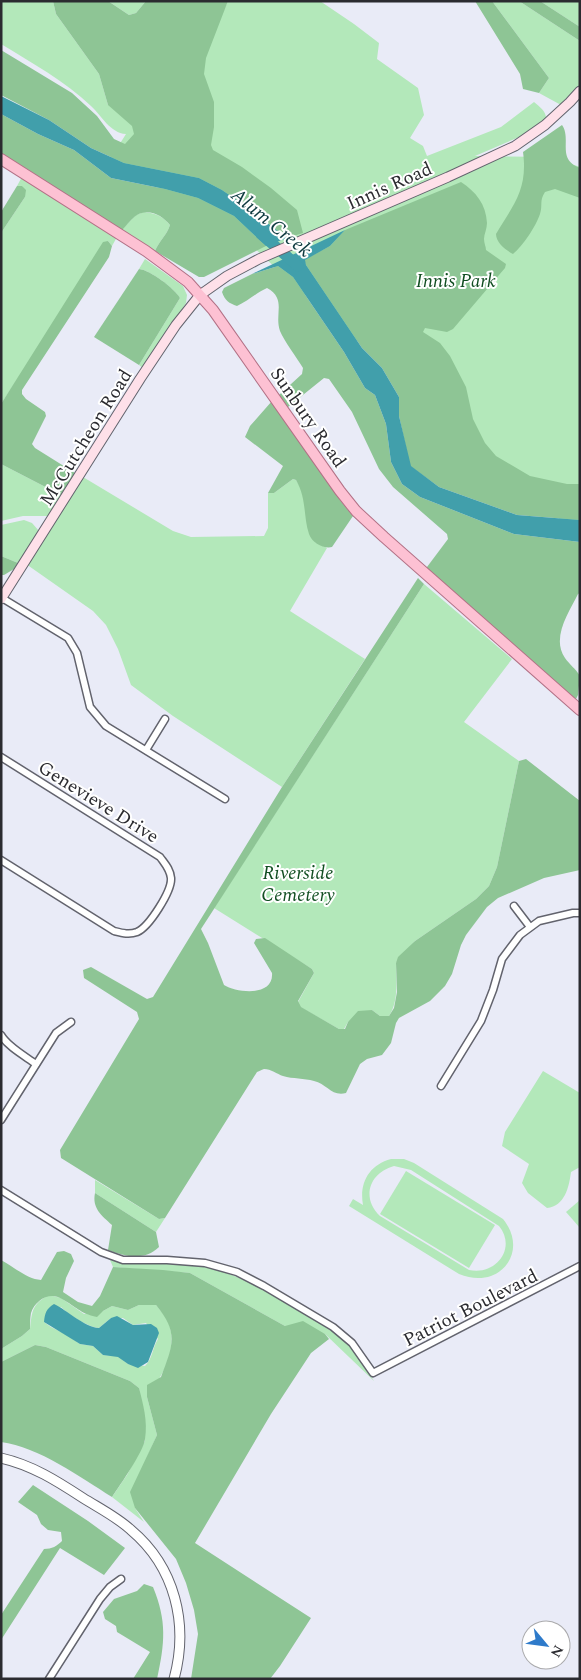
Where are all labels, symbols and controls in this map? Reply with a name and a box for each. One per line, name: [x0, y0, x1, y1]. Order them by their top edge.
street label: Innis Road: [342, 155, 437, 218]
water label: Alum Creek: [224, 180, 319, 265]
park label: Innis Park: [416, 267, 496, 296]
street label: Sunbury Road: [262, 362, 353, 474]
street label: McCutcheon Road: [32, 364, 140, 512]
street label: Genevieve Drive: [32, 753, 164, 851]
park label: Riverside Cemetery: [261, 859, 335, 910]
street label: Patriot Boulevard: [398, 1262, 543, 1355]
north arrow: [521, 1620, 571, 1670]
text: N: [545, 1641, 569, 1661]

